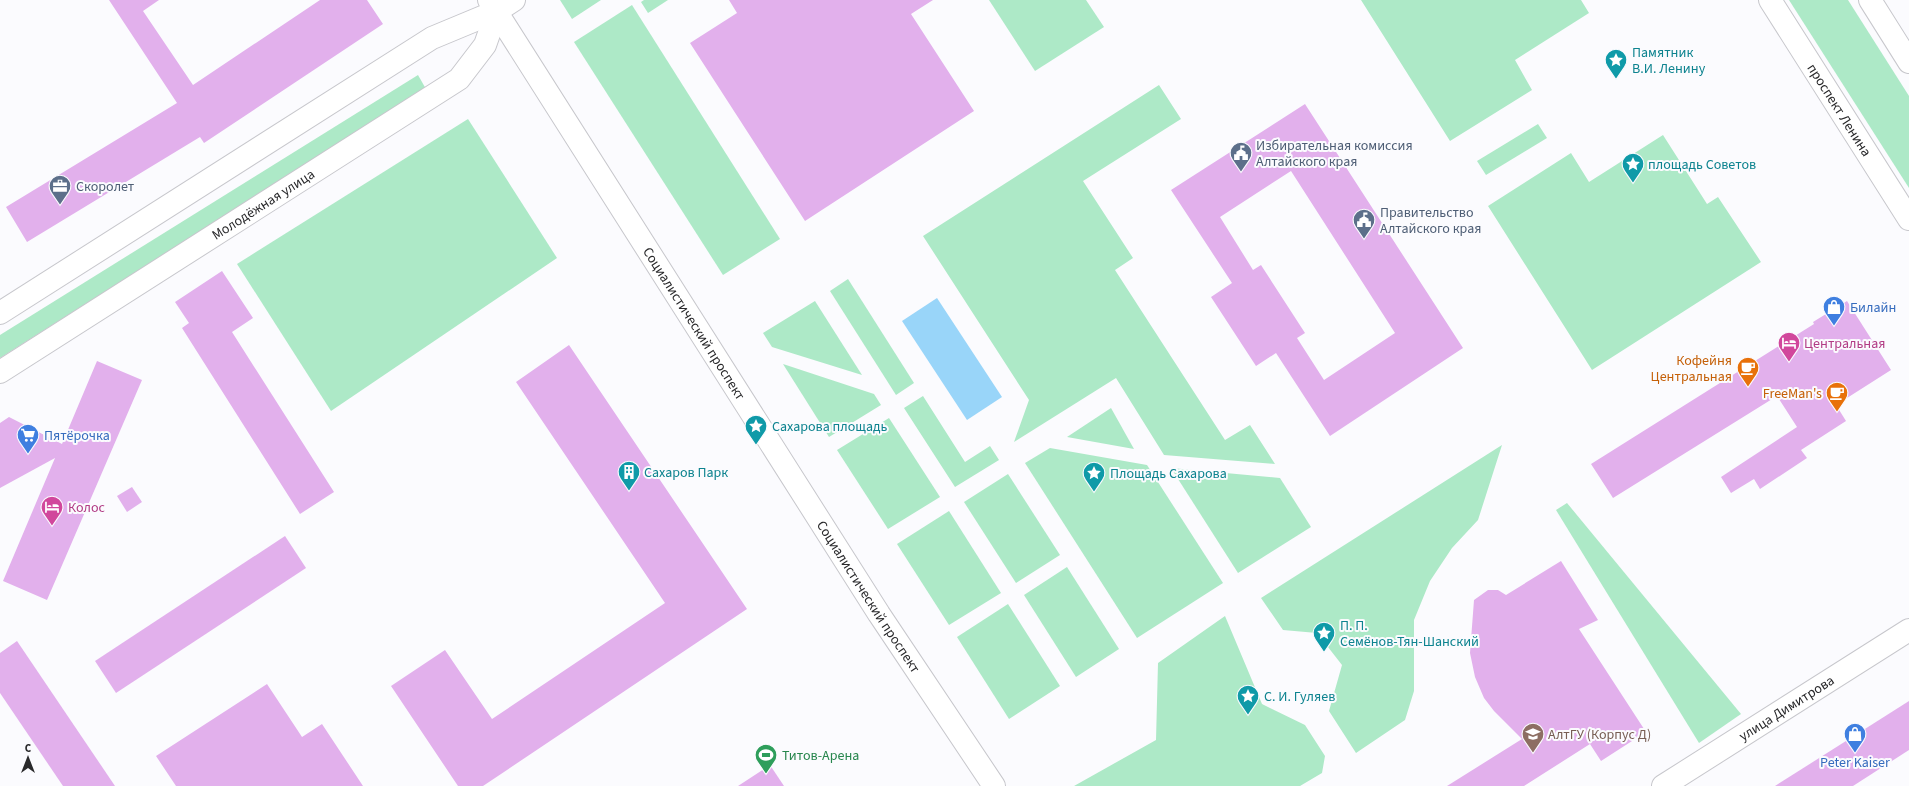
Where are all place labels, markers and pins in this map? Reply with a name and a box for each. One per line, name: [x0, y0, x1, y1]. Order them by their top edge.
place label: Памятник В.И. Ленину: [1632, 43, 1706, 79]
place icon: Памятник В.И. Ленину: [1603, 47, 1629, 80]
place label: Избирательная комиссия Алтайского края: [1256, 136, 1413, 172]
public building icon: Избирательная комиссия Алтайского края: [1228, 140, 1254, 173]
place icon: площадь Советов: [1620, 151, 1646, 184]
place label: площадь Советов: [1648, 155, 1756, 175]
office icon: Скоролет: [47, 173, 73, 206]
place label: Скоролет: [76, 177, 135, 197]
place label: Правительство Алтайского края: [1380, 203, 1481, 239]
public building icon: Правительство Алтайского края: [1351, 207, 1377, 240]
shop icon: Билайн: [1821, 294, 1847, 327]
place label: Билайн: [1850, 298, 1896, 318]
hotel icon: Центральная: [1776, 330, 1802, 363]
place label: Центральная: [1804, 334, 1885, 354]
place label: Кофейня Центральная: [1651, 351, 1732, 387]
cafe icon: Кофейня Центральная: [1735, 355, 1761, 388]
cafe icon: FreeMan's: [1824, 380, 1850, 413]
place label: FreeMan's: [1763, 384, 1822, 404]
place icon: Сахарова площадь: [743, 413, 769, 446]
place label: Сахарова площадь: [772, 417, 888, 437]
supermarket icon: Пятёрочка: [15, 422, 41, 455]
place label: Пятёрочка: [44, 426, 110, 446]
building icon: Сахаров Парк: [616, 459, 642, 492]
place icon: Площадь Сахарова: [1081, 460, 1107, 493]
place label: Сахаров Парк: [644, 463, 728, 483]
place label: Площадь Сахарова: [1110, 464, 1227, 484]
hotel icon: Колос: [39, 494, 65, 527]
place label: Колос: [68, 498, 106, 518]
place label: П. П. Семёнов-Тян-Шанский: [1340, 616, 1479, 652]
place icon: П. П. Семёнов-Тян-Шанский: [1311, 620, 1337, 653]
place icon: С. И. Гуляев: [1235, 683, 1261, 716]
place label: С. И. Гуляев: [1264, 687, 1335, 707]
school or university icon: АлтГУ (Корпус Д): [1520, 721, 1546, 754]
shop icon: Peter Kaiser: [1842, 721, 1868, 754]
place label: АлтГУ (Корпус Д): [1548, 725, 1651, 745]
sports icon: Титов-Арена: [753, 742, 779, 775]
place label: Титов-Арена: [782, 746, 859, 766]
place label: Peter Kaiser: [1820, 753, 1890, 773]

